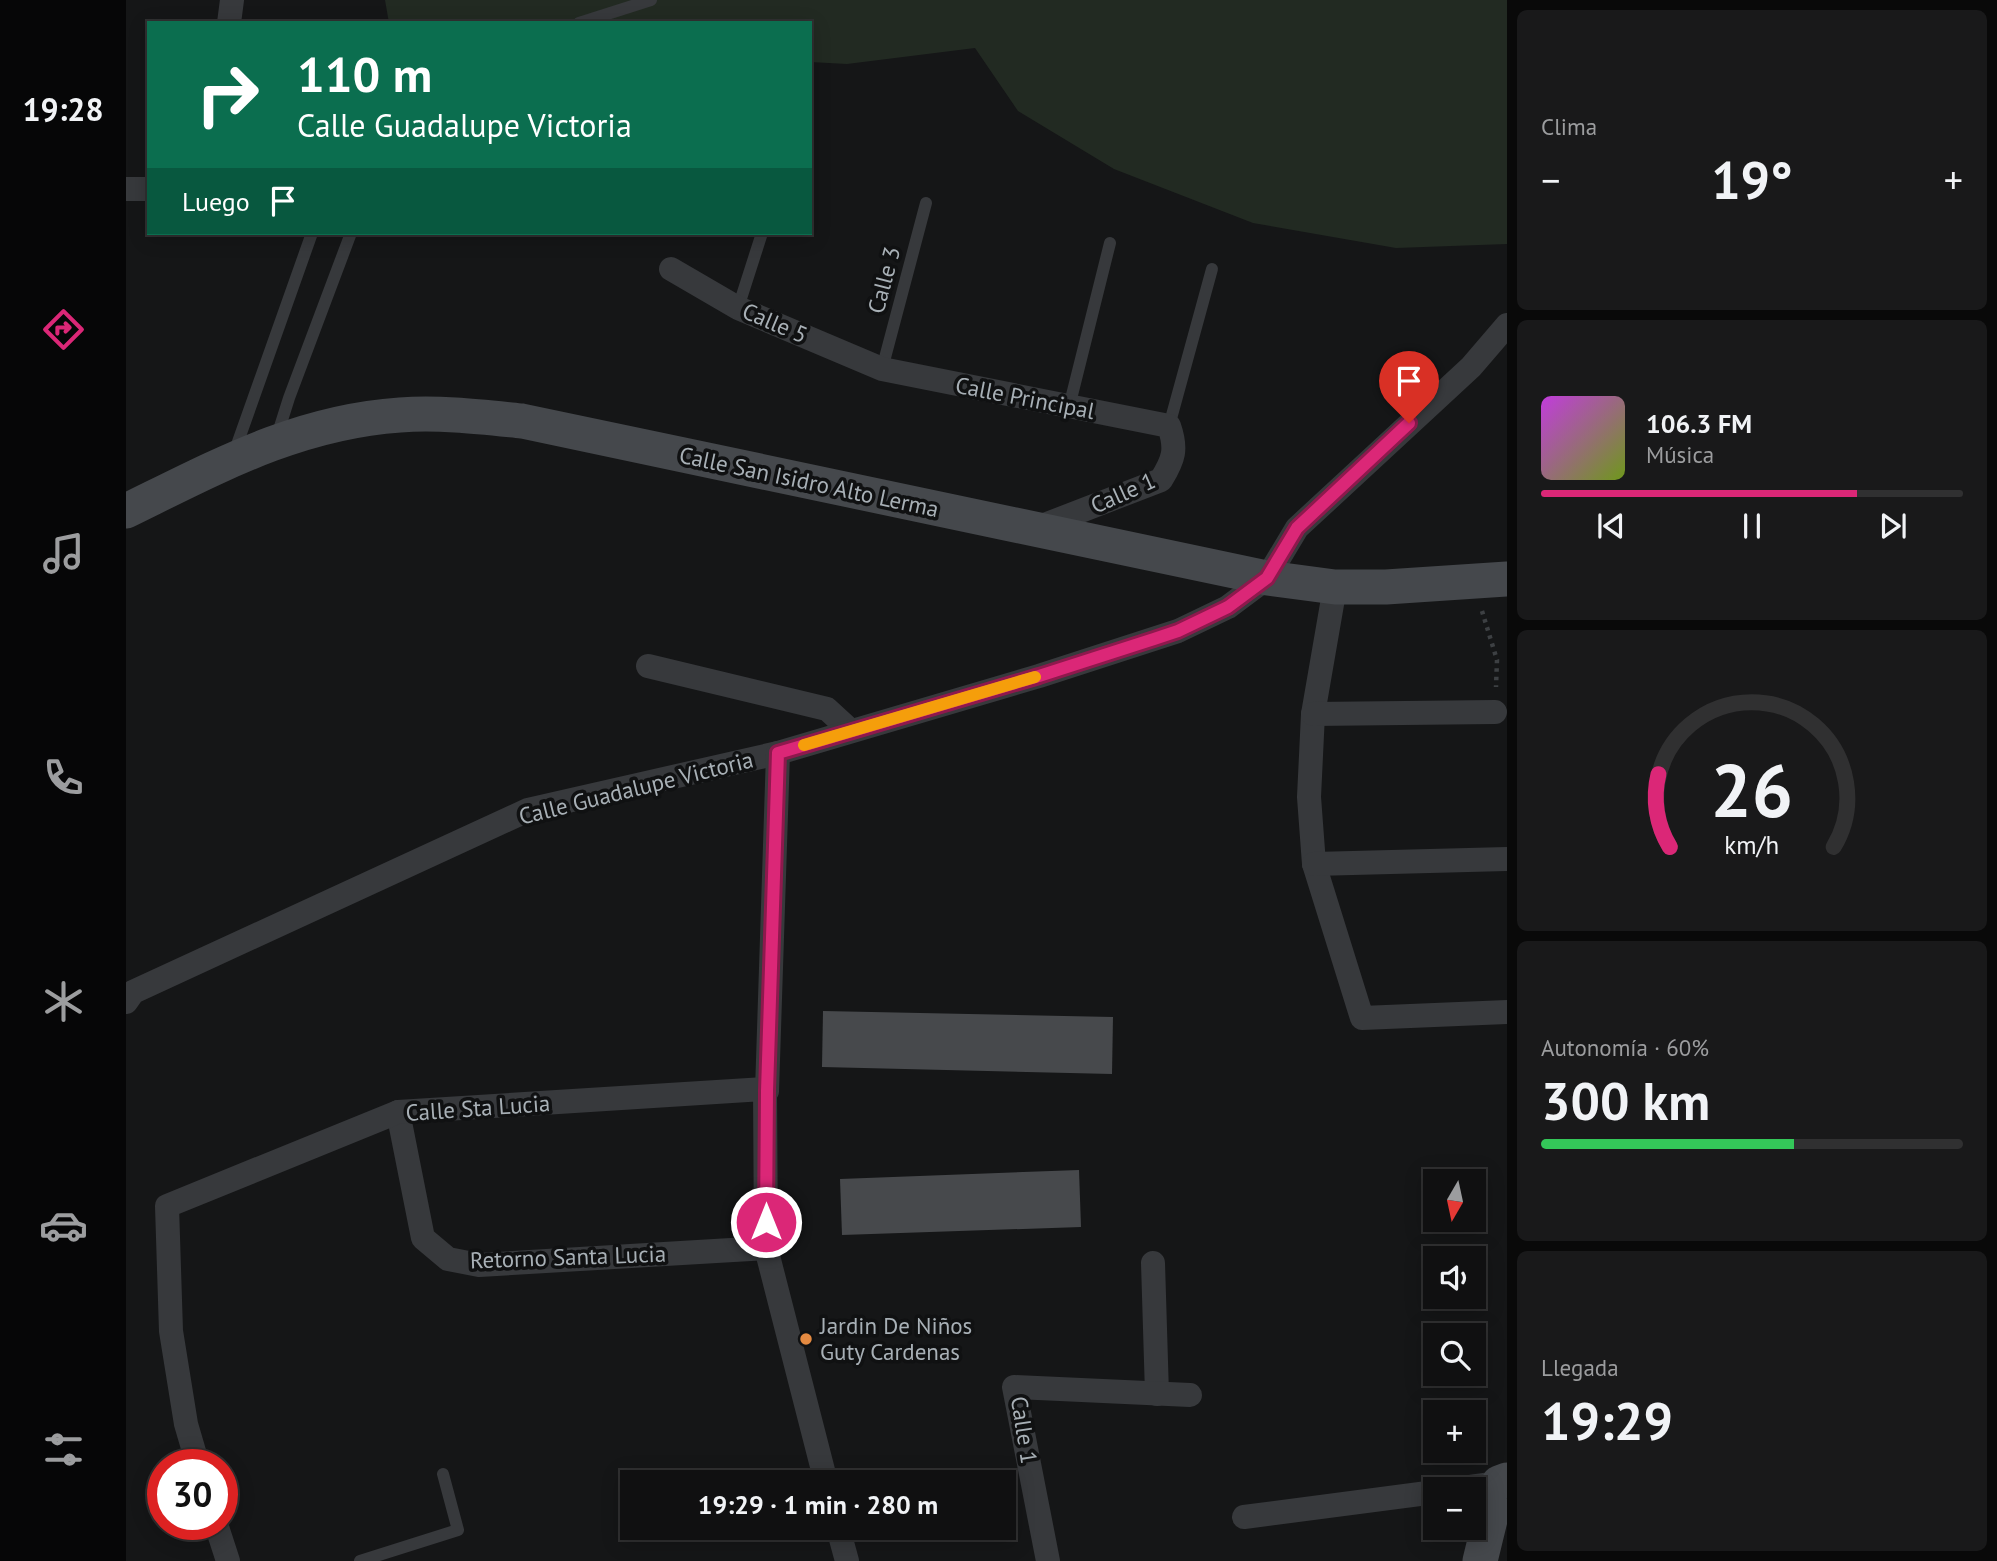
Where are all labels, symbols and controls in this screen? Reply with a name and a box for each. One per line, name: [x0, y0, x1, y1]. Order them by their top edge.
text: 110 m: [297, 42, 432, 106]
icon: right: [182, 49, 273, 140]
text: 19:28: [22, 88, 104, 130]
text: Calle Guadalupe Victoria: [297, 104, 632, 146]
text: Clima: [1541, 112, 1597, 141]
text: 19°: [1711, 146, 1793, 213]
text: −: [1541, 155, 1560, 204]
text: +: [1944, 155, 1963, 204]
icon: arrive: [264, 182, 302, 220]
text: Luego: [182, 185, 250, 218]
street label: Calle 3: [861, 243, 906, 316]
street label: Calle 5: [738, 296, 812, 349]
icon: directions: [39, 305, 88, 354]
pin: [1379, 351, 1439, 423]
icon: arrive: [1390, 362, 1428, 400]
street label: Calle Principal: [953, 370, 1097, 425]
text: 106.3 FM: [1646, 407, 1752, 440]
street label: Calle San Isidro Alto Lerma: [677, 440, 941, 523]
text: Música: [1646, 440, 1714, 469]
street label: Calle 1: [1086, 465, 1160, 520]
icon: previous: [1592, 507, 1630, 545]
icon: pause: [1733, 507, 1771, 545]
icon: next: [1874, 507, 1912, 545]
icon: music: [39, 529, 88, 578]
text: 26: [1711, 743, 1793, 837]
street label: Calle Guadalupe Victoria: [516, 744, 756, 831]
icon: phone: [39, 753, 88, 802]
text: km/h: [1725, 828, 1779, 860]
icon: climate: [39, 977, 88, 1026]
text: Autonomía · 60%: [1541, 1033, 1709, 1062]
text: 300 km: [1541, 1067, 1710, 1134]
street label: Calle Sta Lucia: [405, 1088, 551, 1127]
north arrow: [1423, 1169, 1486, 1232]
map controls: [1423, 1169, 1486, 1540]
position arrow: [729, 1185, 803, 1259]
icon: car: [39, 1201, 88, 1250]
street label: Retorno Santa Lucia: [469, 1239, 667, 1274]
button: sound: [1423, 1246, 1486, 1309]
place label: Jardin De Niños Guty Cardenas: [819, 1311, 972, 1366]
button: search: [1423, 1323, 1486, 1386]
marker: Jardin De Niños Guty Cardenas: [798, 1331, 814, 1347]
text: Llegada: [1541, 1353, 1619, 1382]
text: 19:29: [1541, 1387, 1673, 1454]
street label: Calle 1: [1005, 1394, 1044, 1466]
button: +: [1423, 1400, 1486, 1463]
icon: filters: [39, 1425, 88, 1474]
speed limit sign: 30: [147, 1449, 238, 1540]
button: −: [1423, 1477, 1486, 1540]
text: 19:29 · 1 min · 280 m: [698, 1488, 938, 1521]

